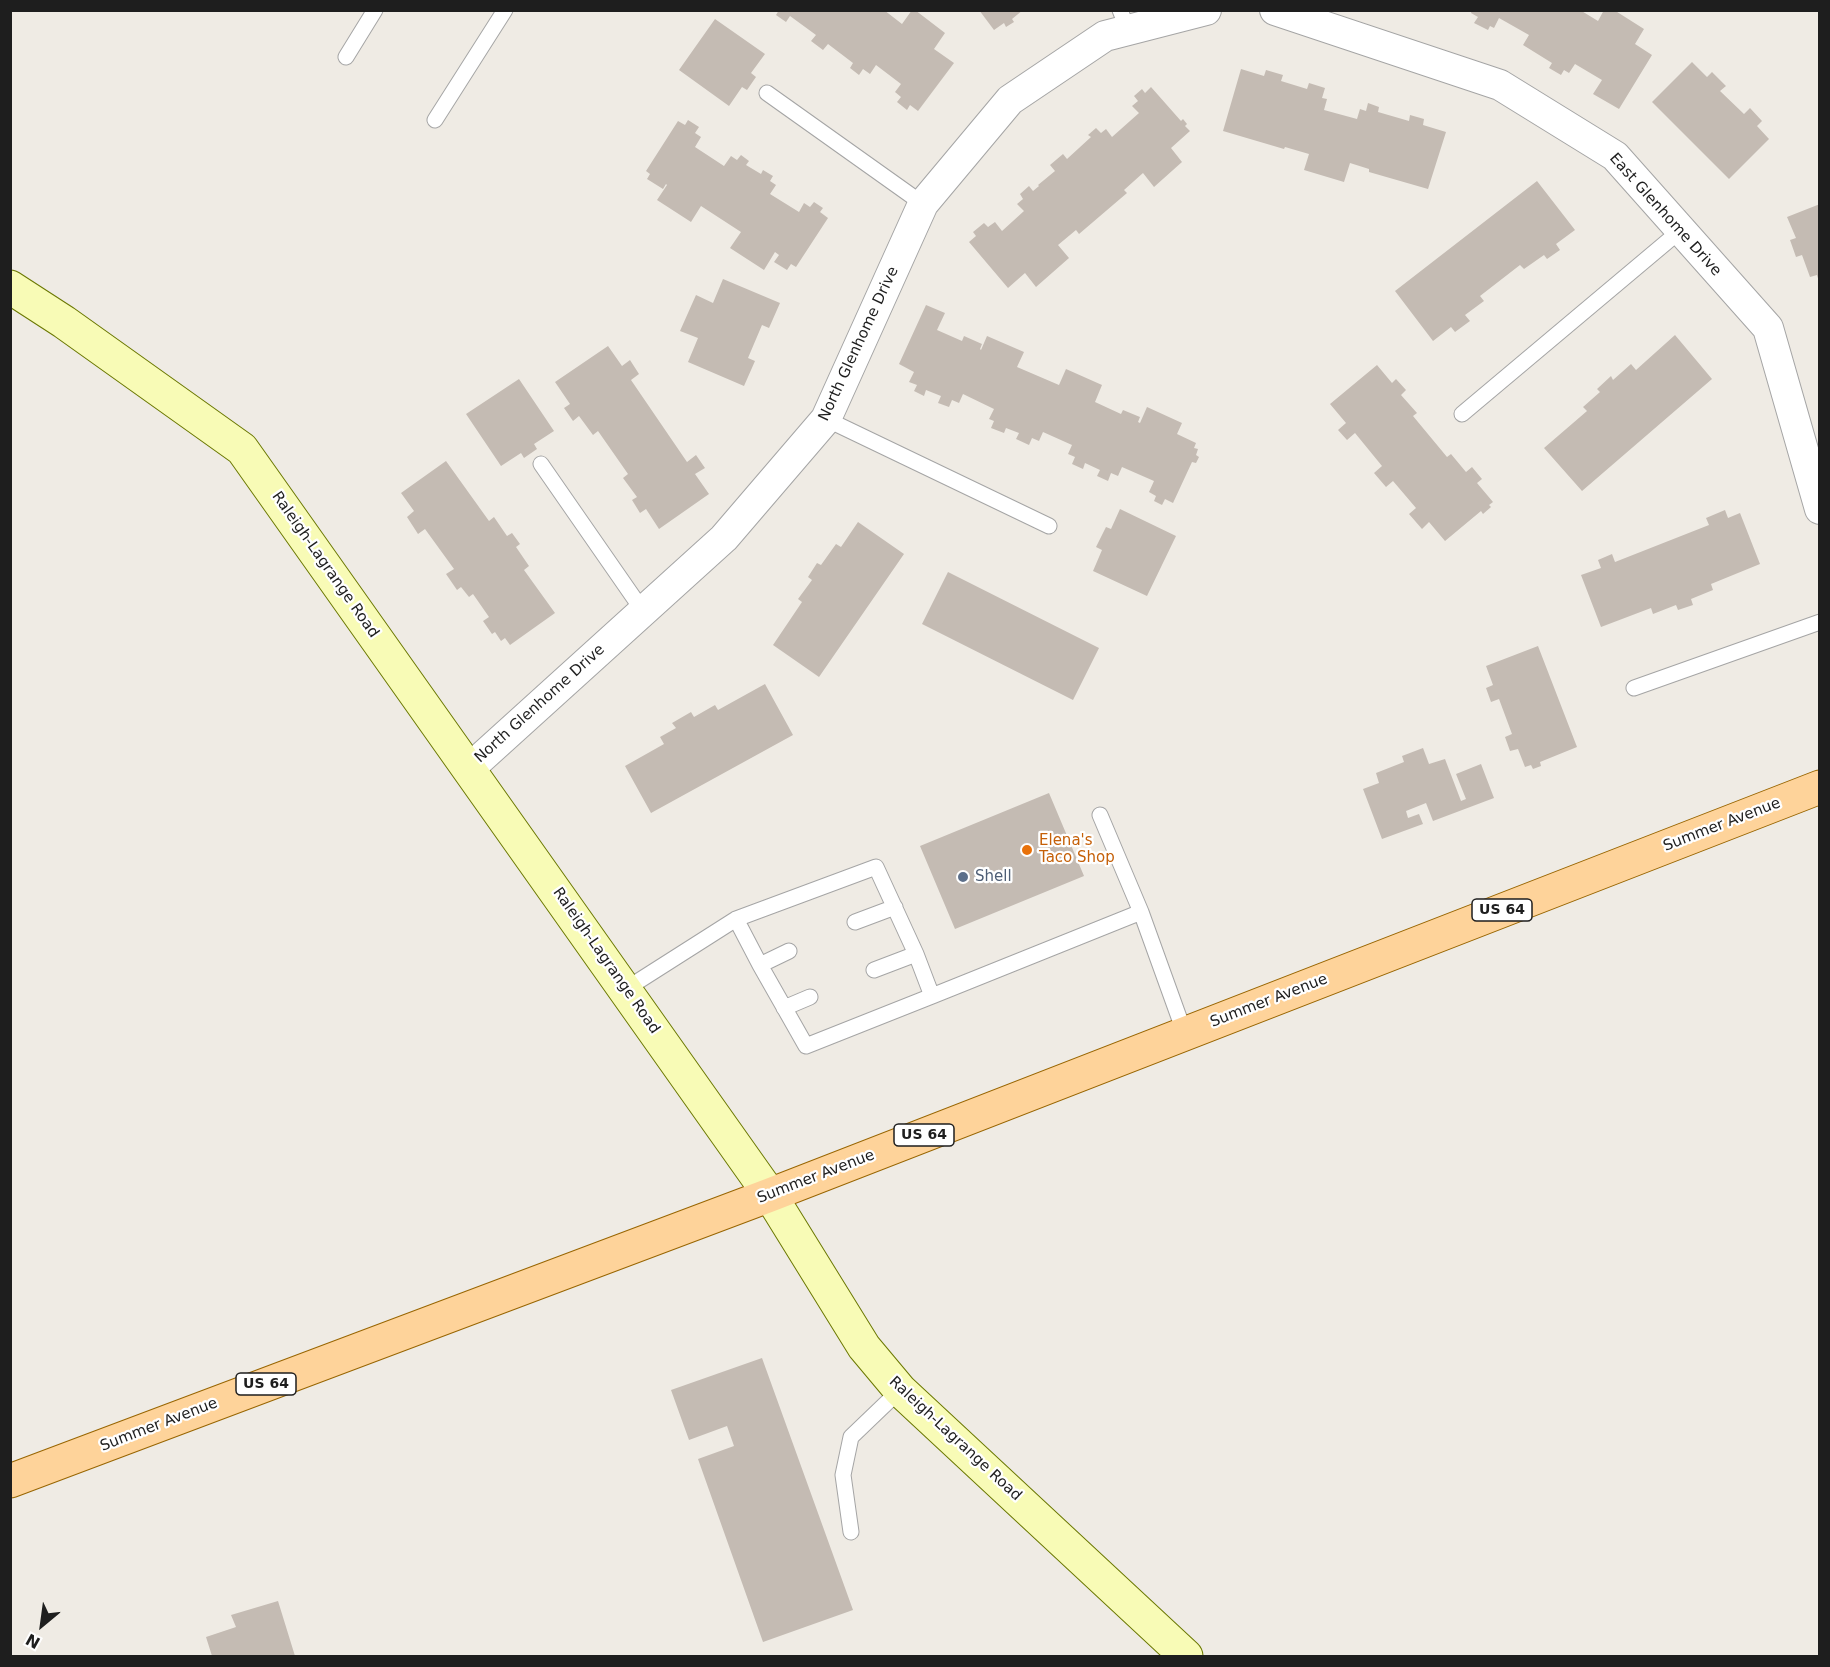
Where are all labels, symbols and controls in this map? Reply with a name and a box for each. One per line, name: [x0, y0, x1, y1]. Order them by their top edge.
street label: East Glenhome Drive: [1605, 150, 1725, 280]
street label: North Glenhome Drive: [815, 264, 903, 424]
street label: Raleigh-Lagrange Road: [268, 488, 382, 642]
street label: North Glenhome Drive: [471, 641, 609, 767]
street label: Summer Avenue: [1661, 794, 1783, 856]
place label: Elena's Taco Shop: [1039, 832, 1115, 867]
marker: Elena's Taco Shop: [1020, 843, 1034, 857]
place label: Shell: [975, 868, 1012, 886]
marker: Shell: [956, 870, 970, 884]
street label: Raleigh-Lagrange Road: [549, 884, 663, 1038]
road number: US 64: [1472, 899, 1532, 921]
street label: Summer Avenue: [1208, 970, 1330, 1032]
road number: US 64: [894, 1124, 954, 1146]
street label: Summer Avenue: [755, 1146, 877, 1208]
road number: US 64: [236, 1373, 296, 1395]
street label: Raleigh-Lagrange Road: [885, 1373, 1025, 1505]
street label: Summer Avenue: [98, 1394, 220, 1456]
north arrow: [12, 1595, 72, 1655]
text: N: [23, 1630, 43, 1653]

